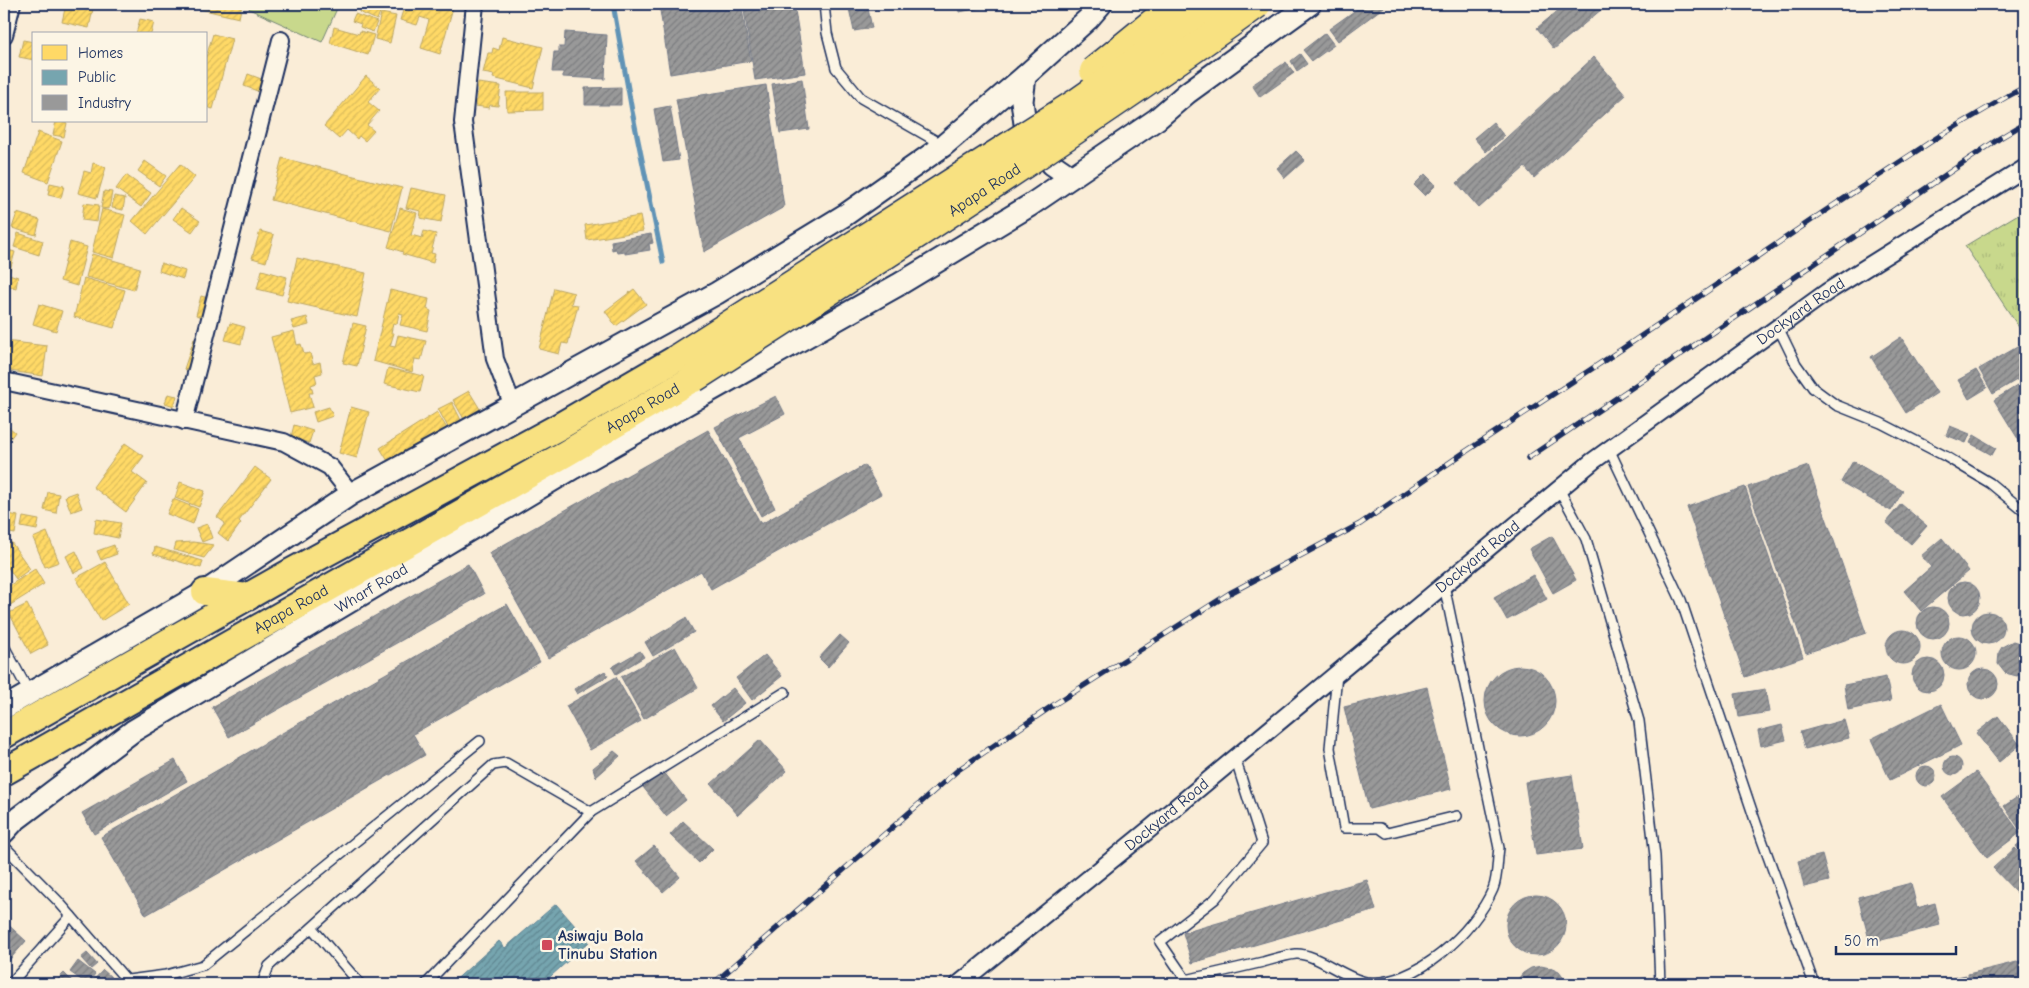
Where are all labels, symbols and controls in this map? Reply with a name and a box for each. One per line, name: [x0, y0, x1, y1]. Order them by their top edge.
legend: [32, 32, 208, 122]
text: Homes: [78, 44, 123, 62]
text: Public: [78, 68, 116, 86]
text: Industry: [78, 94, 131, 112]
street label: Apapa Road: [945, 160, 1024, 220]
street label: Dockyard Road: [1753, 274, 1848, 349]
street label: Apapa Road: [602, 379, 683, 437]
street label: Dockyard Road: [1432, 517, 1523, 597]
street label: Wharf Road: [332, 560, 411, 617]
street label: Apapa Road: [251, 581, 332, 638]
street label: Dockyard Road: [1121, 775, 1212, 855]
scale bar: [1836, 923, 1956, 955]
place label: Asiwaju Bola Tinubu Station: [558, 927, 657, 963]
text: 50 m: [1844, 932, 1879, 950]
marker: Asiwaju Bola Tinubu Station: [540, 938, 554, 952]

